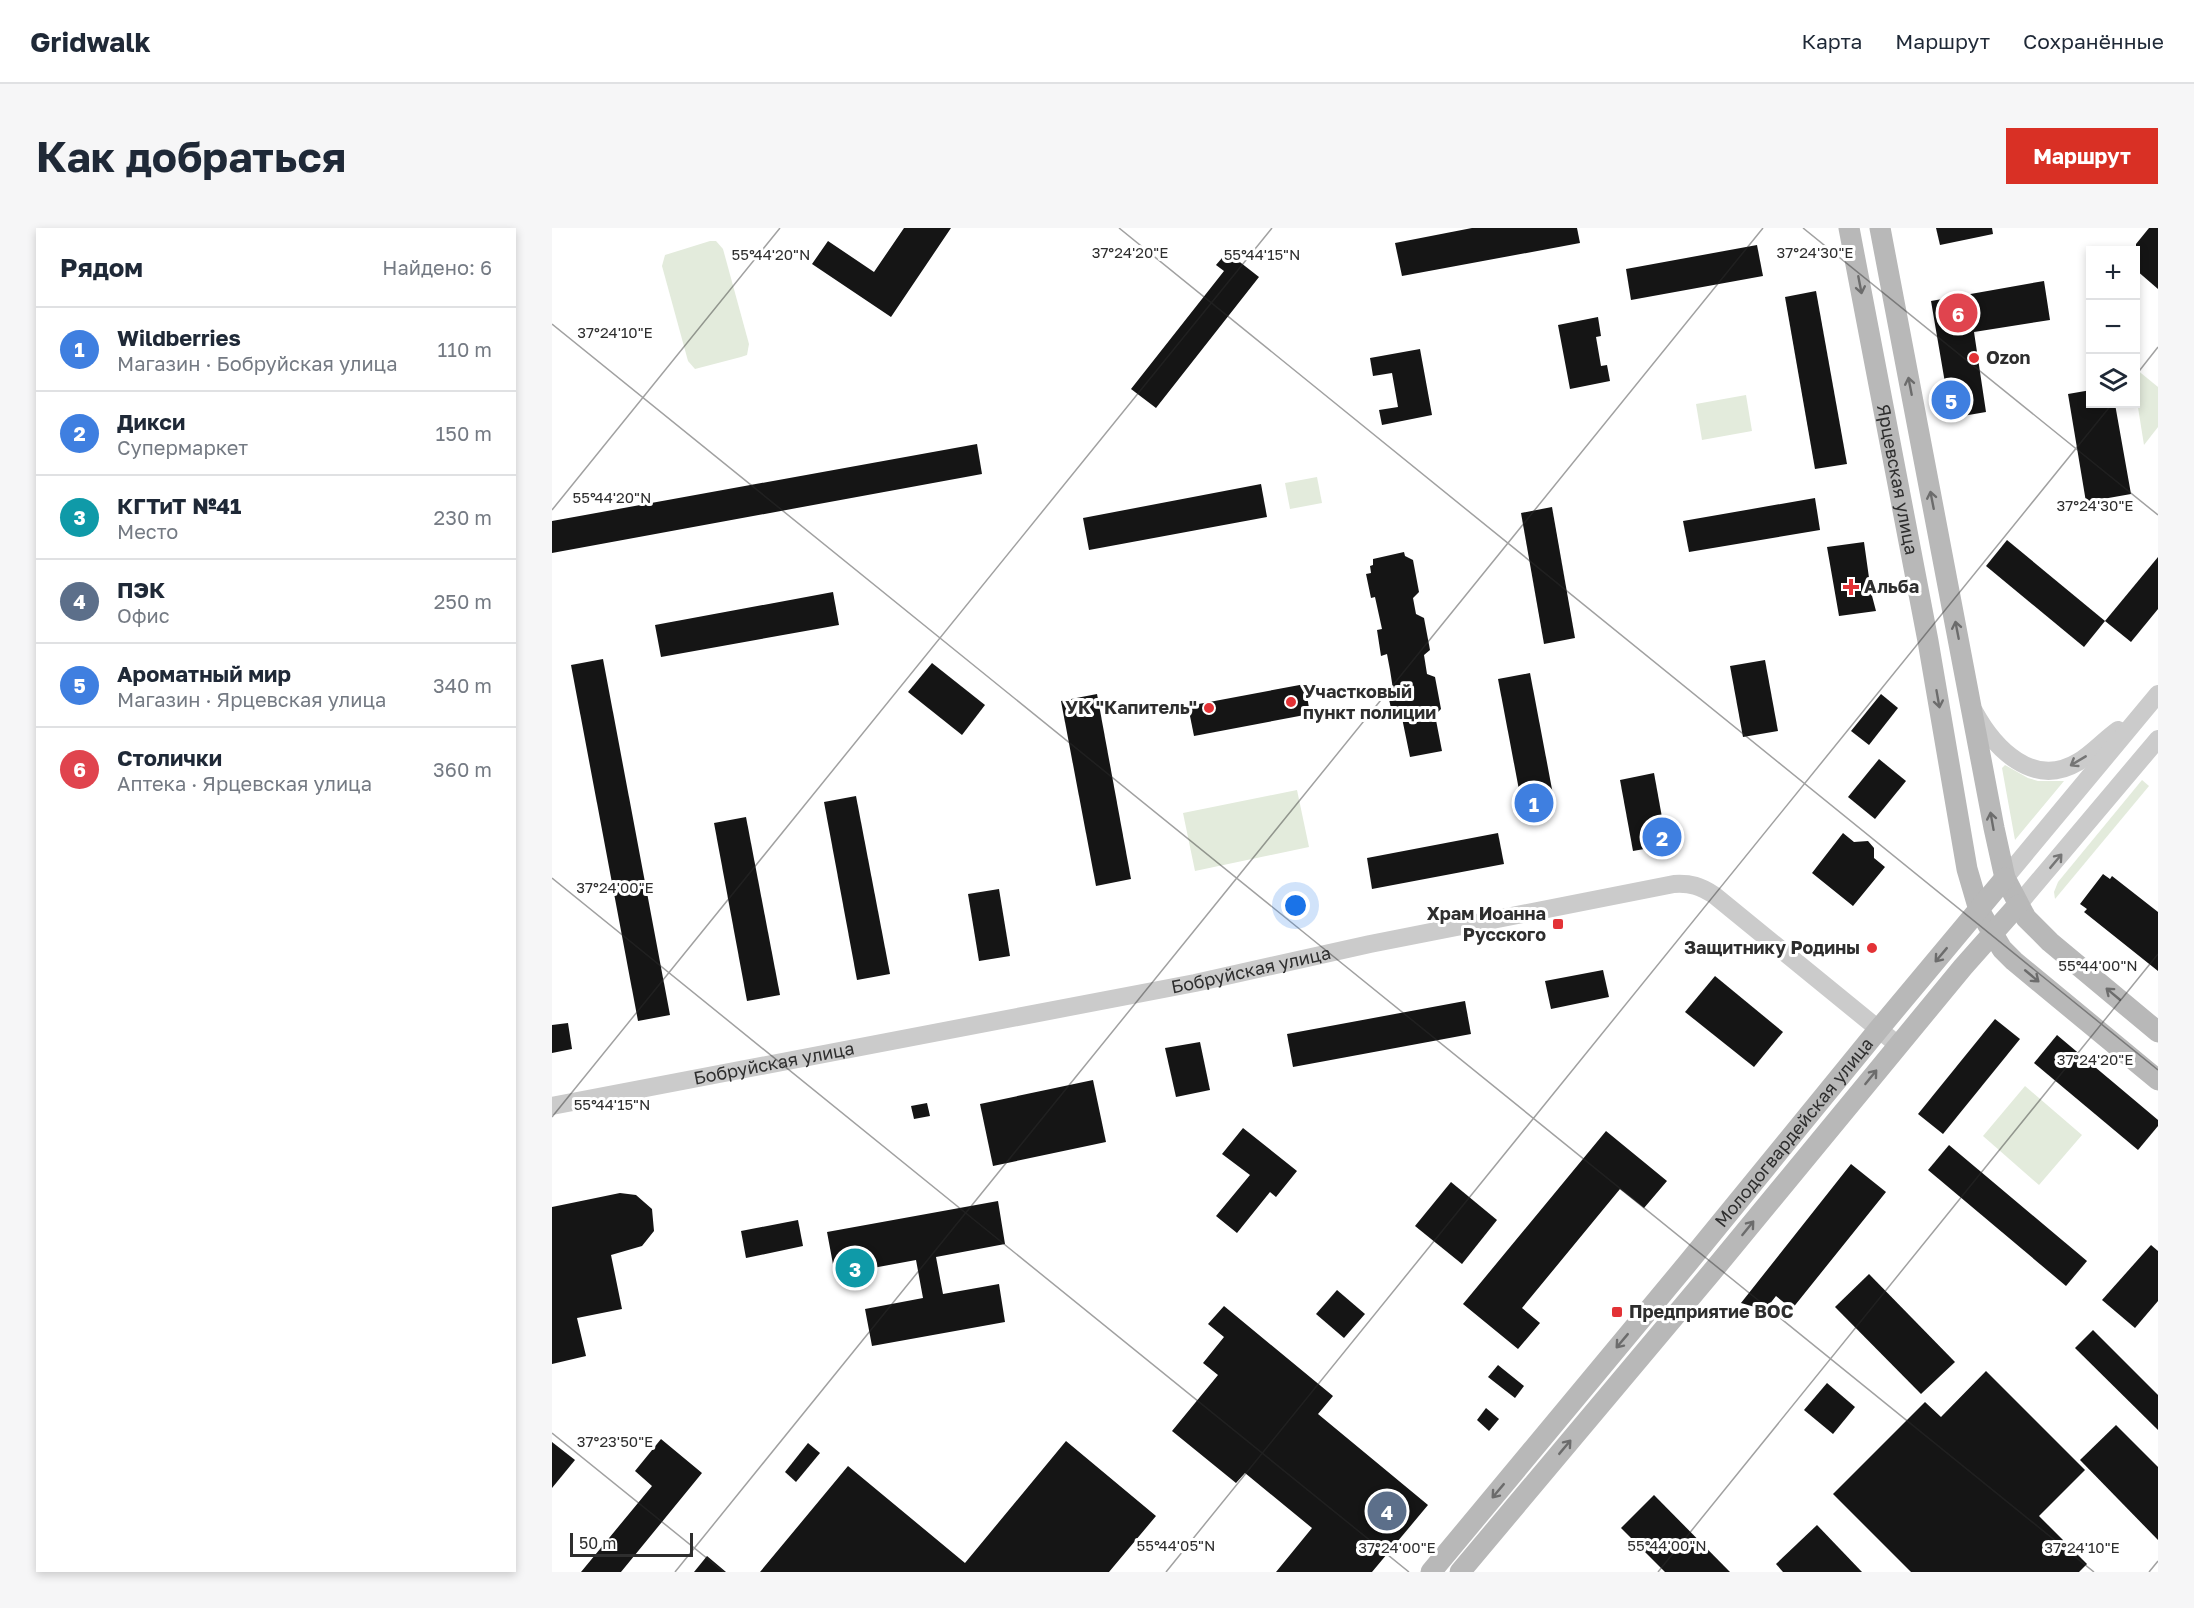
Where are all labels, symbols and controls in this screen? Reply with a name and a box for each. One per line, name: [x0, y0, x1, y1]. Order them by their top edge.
text: Gridwalk: [30, 25, 151, 58]
text: Карта: [1801, 28, 1862, 54]
text: Маршрут: [1895, 28, 1990, 54]
text: Сохранённые: [2023, 28, 2164, 54]
button: Маршрут: [2006, 128, 2158, 184]
text: Как добраться: [36, 131, 346, 181]
text: 37°24'20"E: [1092, 243, 1168, 261]
text: 37°24'30"E: [1777, 243, 1853, 261]
text: 55°44'20"N: [732, 245, 810, 263]
text: 55°44'15"N: [1224, 245, 1300, 263]
map controls: [2086, 246, 2140, 408]
button: +: [2086, 246, 2140, 300]
text: Рядом: [60, 252, 143, 283]
text: Найдено: 6: [382, 255, 492, 279]
one-way arrow: [1855, 275, 1866, 295]
pin: 6: [1938, 290, 1978, 335]
button: −: [2086, 300, 2140, 354]
text: 37°24'10"E: [577, 323, 653, 341]
text: Wildberries: [117, 324, 241, 351]
text: 1: [74, 337, 85, 361]
text: 110 m: [438, 337, 492, 361]
place label: Ozon: [1986, 346, 2031, 368]
text: Магазин · Бобруйская улица: [117, 351, 398, 375]
marker: Ozon: [1967, 351, 1981, 365]
button: layers: [2086, 354, 2140, 408]
one-way arrow: [1904, 376, 1915, 396]
pin: 5: [1932, 378, 1970, 423]
street label: Ярцевская улица: [1873, 402, 1923, 556]
text: Дикси: [117, 408, 185, 435]
text: 2: [73, 421, 86, 445]
text: 150 m: [436, 421, 492, 445]
text: Супермаркет: [117, 435, 248, 459]
text: 55°44'20"N: [573, 488, 651, 506]
one-way arrow: [1926, 491, 1937, 510]
text: КГТиТ №41: [117, 492, 241, 519]
text: 37°24'30"E: [2057, 496, 2133, 514]
text: 3: [73, 505, 86, 529]
text: 230 m: [434, 505, 492, 529]
text: Место: [117, 519, 178, 543]
place label: Альба: [1864, 575, 1919, 597]
text: ПЭК: [117, 576, 165, 603]
marker: Альба: [1842, 578, 1860, 596]
text: 4: [73, 589, 86, 613]
text: 250 m: [434, 589, 492, 613]
text: Офис: [117, 603, 170, 627]
one-way arrow: [1951, 620, 1962, 640]
text: Ароматный мир: [117, 660, 291, 687]
text: 5: [73, 673, 86, 697]
text: 340 m: [433, 673, 492, 697]
place label: Участковый пункт полиции: [1303, 680, 1436, 723]
text: Магазин · Ярцевская улица: [117, 687, 386, 711]
one-way arrow: [1933, 689, 1944, 708]
marker: Участковый пункт полиции: [1284, 695, 1298, 709]
place label: УК "Капитель": [1065, 696, 1197, 718]
marker: УК "Капитель": [1202, 701, 1216, 715]
text: Столички: [117, 744, 222, 771]
one-way arrow: [2070, 755, 2087, 767]
text: 6: [73, 757, 86, 781]
text: 360 m: [433, 757, 492, 781]
text: Аптека · Ярцевская улица: [117, 771, 372, 795]
pin: 1: [1514, 780, 1554, 826]
one-way arrow: [1987, 812, 1998, 832]
pin: 2: [1642, 814, 1682, 860]
one-way arrow: [2050, 853, 2063, 869]
text: 37°24'00"E: [576, 878, 654, 896]
your location: [1281, 891, 1310, 920]
place label: Храм Иоанна Русского: [1427, 902, 1546, 945]
marker: Храм Иоанна Русского: [1551, 917, 1565, 931]
place label: Защитнику Родины: [1684, 936, 1860, 958]
street label: Бобруйская улица: [1169, 941, 1333, 997]
marker: Защитнику Родины: [1865, 941, 1879, 955]
one-way arrow: [1934, 947, 1947, 963]
text: 55°44'00"N: [2058, 956, 2138, 974]
one-way arrow: [2024, 969, 2039, 983]
one-way arrow: [2106, 987, 2121, 1001]
street label: Молодогвардейская улица: [1709, 1033, 1877, 1231]
street label: Бобруйская улица: [692, 1036, 856, 1089]
text: 37°24'20"E: [2057, 1050, 2133, 1068]
one-way arrow: [1865, 1069, 1878, 1085]
text: 55°44'15"N: [574, 1095, 650, 1113]
one-way arrow: [1741, 1220, 1754, 1236]
pin: 3: [836, 1246, 874, 1290]
place label: Предприятие ВОС: [1629, 1300, 1794, 1322]
marker: Предприятие ВОС: [1610, 1305, 1624, 1319]
one-way arrow: [1616, 1333, 1629, 1349]
text: 37°23'50"E: [577, 1432, 653, 1450]
one-way arrow: [1558, 1439, 1571, 1455]
one-way arrow: [1491, 1483, 1504, 1499]
pin: 4: [1368, 1488, 1406, 1534]
scale bar: [570, 1530, 693, 1558]
text: 50 m: [579, 1533, 616, 1553]
text: 55°44'05"N: [1137, 1536, 1215, 1554]
text: 55°44'00"N: [1627, 1536, 1707, 1554]
text: 37°24'00"E: [1358, 1538, 1436, 1556]
text: 37°24'10"E: [2044, 1538, 2120, 1556]

